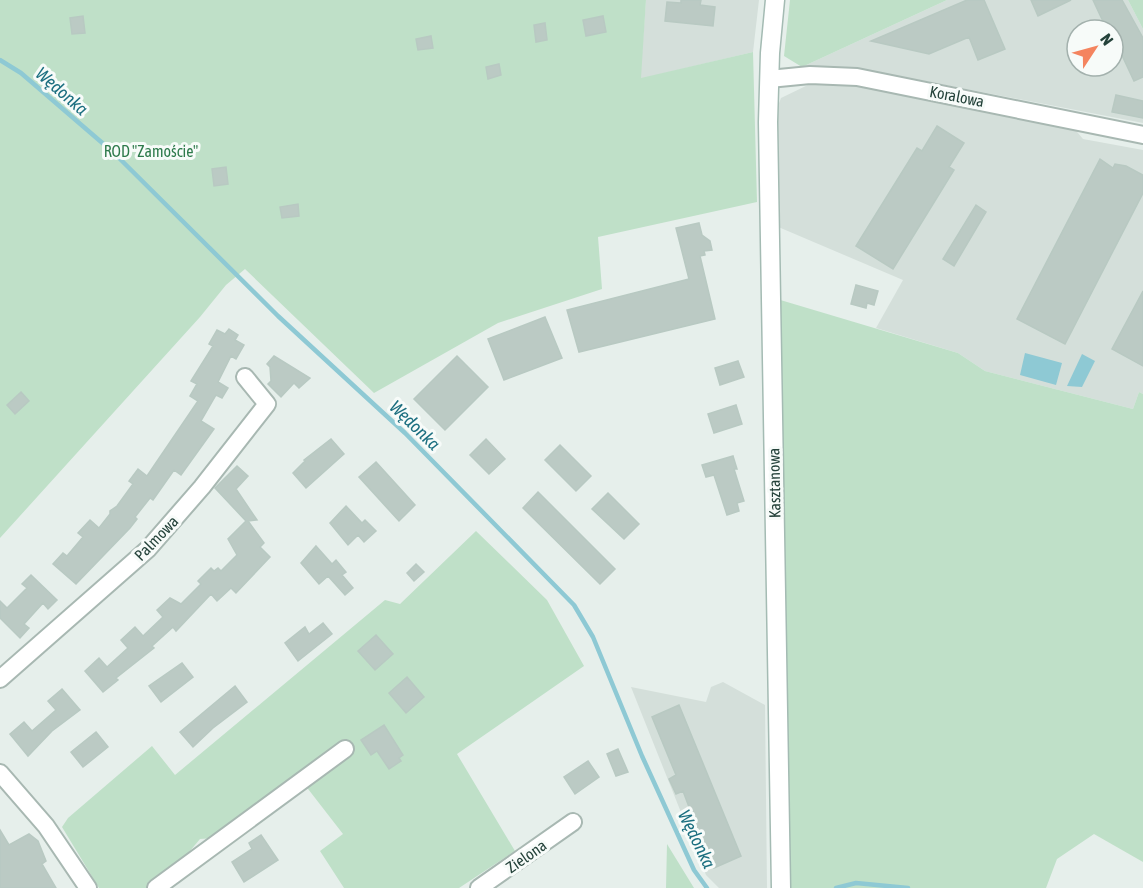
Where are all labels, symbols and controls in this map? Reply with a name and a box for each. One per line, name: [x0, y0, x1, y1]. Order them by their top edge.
north arrow: [1065, 18, 1125, 78]
text: N: [1097, 30, 1117, 48]
water label: Wędonka: [32, 63, 93, 120]
street label: Koralowa: [928, 82, 986, 110]
park label: ROD "Zamoście": [104, 142, 198, 160]
water label: Wędonka: [385, 396, 445, 455]
street label: Kasztanowa: [764, 448, 784, 518]
street label: Palmowa: [130, 512, 182, 564]
water label: Wędonka: [674, 807, 720, 872]
street label: Zielona: [502, 836, 550, 876]

